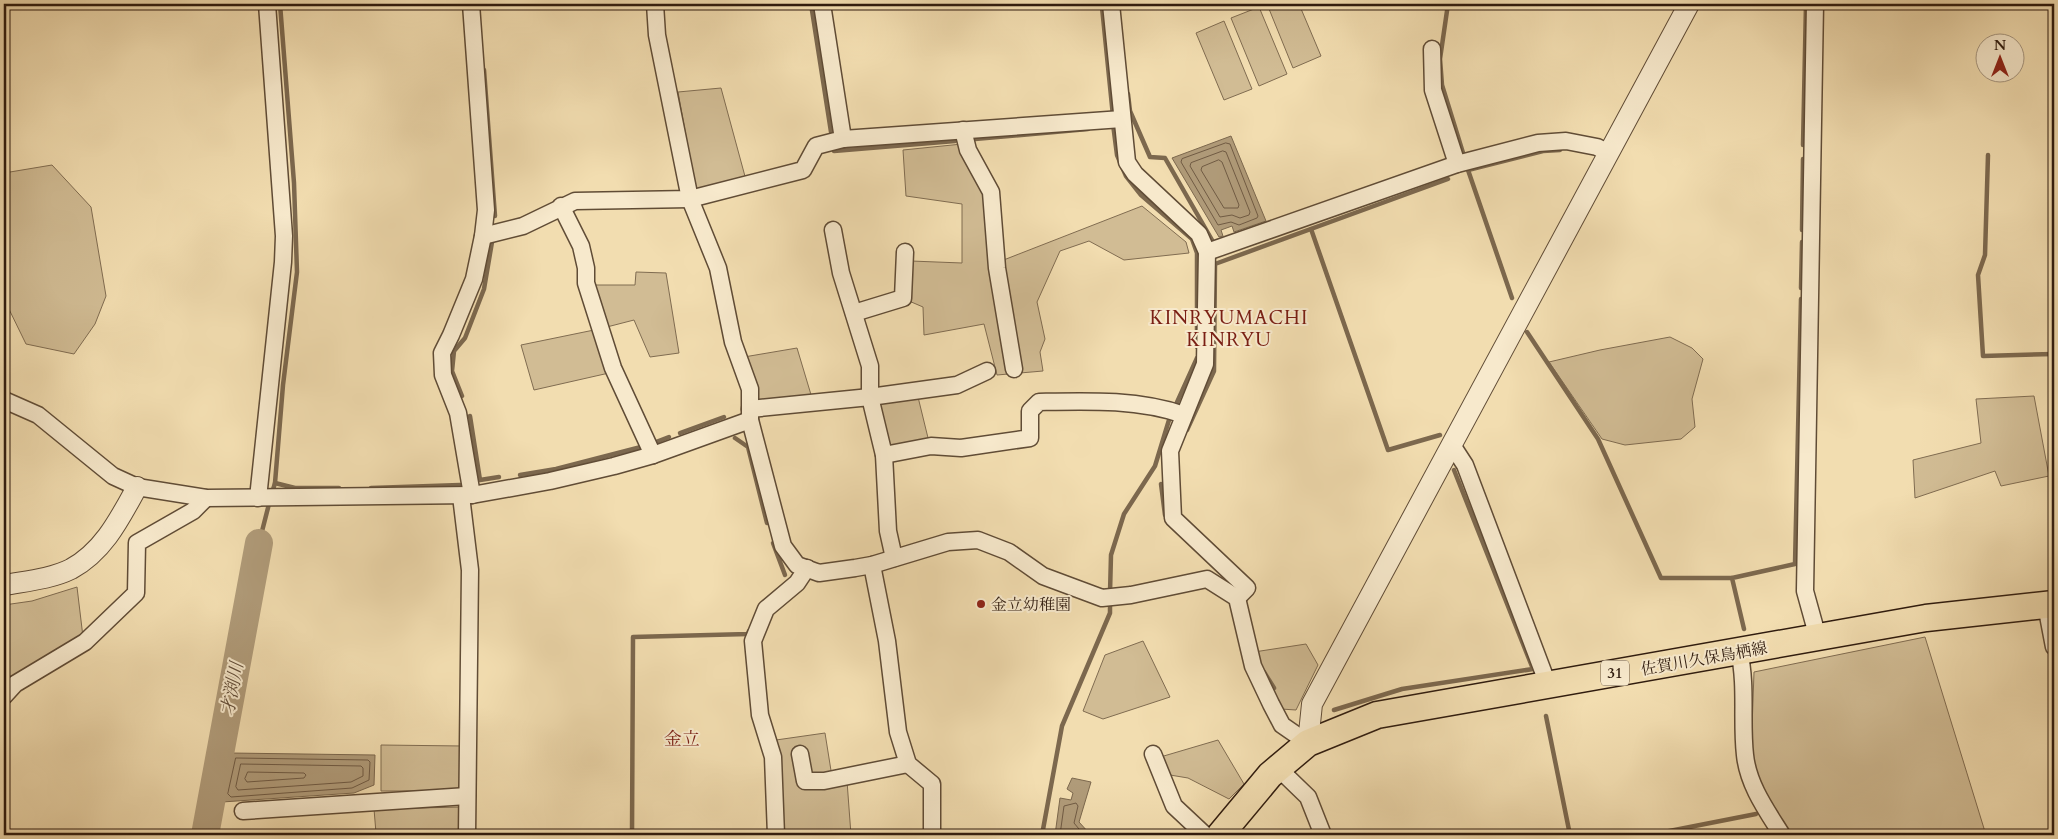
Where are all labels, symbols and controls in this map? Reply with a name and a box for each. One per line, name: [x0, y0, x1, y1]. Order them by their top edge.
north arrow: [1976, 32, 2026, 82]
text: N: [1994, 36, 2006, 55]
district label: KINRYUMACHI KINRYU: [1150, 305, 1308, 353]
place label: 金立幼稚園: [991, 594, 1071, 616]
marker: 金立幼稚園: [975, 598, 987, 610]
street label: 佐賀川久保鳥栖線: [1639, 637, 1769, 681]
water label: 才渕川: [215, 658, 250, 718]
road number: 31: [1601, 660, 1629, 686]
district label: 金立: [664, 727, 700, 752]

